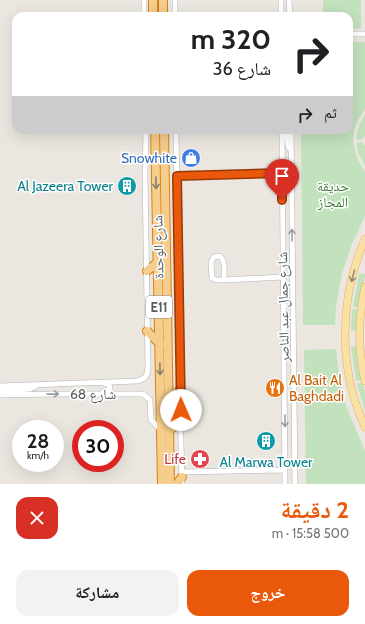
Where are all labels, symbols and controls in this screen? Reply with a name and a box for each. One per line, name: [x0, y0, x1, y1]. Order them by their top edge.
text: 320 m: [191, 22, 271, 56]
icon: right: [285, 28, 337, 80]
text: شارع 36: [213, 58, 271, 80]
icon: right: [294, 104, 316, 126]
text: ثم: [324, 104, 337, 122]
shop icon: Snowhite: [180, 147, 202, 169]
place label: Snowhite: [121, 149, 177, 167]
pin: [265, 159, 299, 200]
icon: arrive: [271, 165, 293, 187]
building icon: Al Jazeera Tower: [116, 175, 138, 197]
one-way arrow: [152, 176, 160, 189]
place label: Al Jazeera Tower: [17, 177, 114, 195]
park label: حديقة المجاز: [317, 177, 349, 211]
street label: شارع الوحدة: [148, 215, 169, 279]
one-way arrow: [288, 229, 296, 242]
street label: شارع جمال عبد الناصر: [273, 251, 294, 364]
one-way arrow: [348, 270, 356, 283]
road number: E11: [146, 296, 172, 318]
one-way arrow: [156, 362, 164, 375]
place label: Al Bait Al Baghdadi: [289, 371, 344, 405]
restaurant icon: Al Bait Al Baghdadi: [264, 377, 286, 399]
street label: شارع 68: [70, 385, 116, 404]
position arrow: [160, 389, 202, 431]
one-way arrow: [46, 390, 59, 398]
one-way arrow: [281, 414, 289, 427]
speed limit sign: 30: [72, 420, 124, 472]
text: 28: [27, 429, 49, 453]
building icon: Al Marwa Tower: [255, 430, 277, 452]
pharmacy icon: Life: [189, 448, 211, 470]
text: km/h: [27, 449, 49, 462]
place label: Life: [164, 450, 186, 468]
place label: Al Marwa Tower: [219, 453, 313, 471]
text: 2 دقيقة: [280, 495, 349, 524]
button: close: [16, 497, 58, 539]
text: 500 m · 15:58: [272, 525, 349, 541]
button: مشاركة: [16, 570, 179, 616]
button: خروج: [187, 570, 349, 616]

